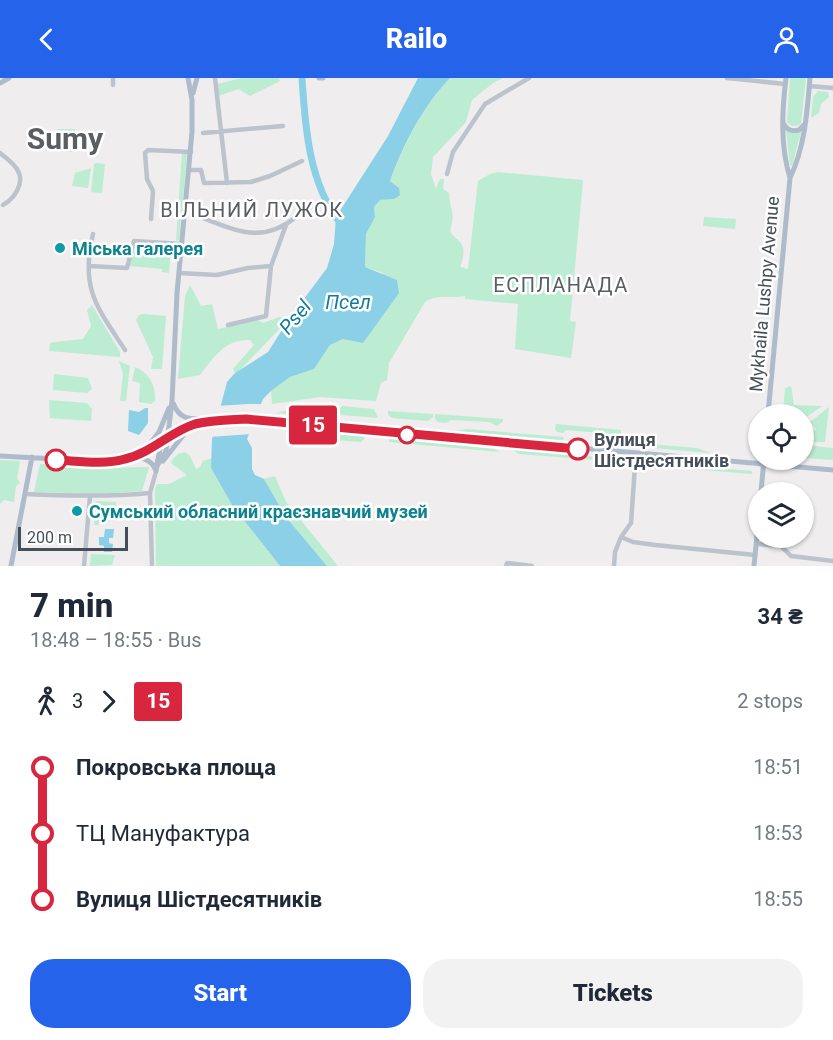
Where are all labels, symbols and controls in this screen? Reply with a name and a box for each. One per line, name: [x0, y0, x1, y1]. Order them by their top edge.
icon: back: [30, 23, 63, 56]
text: Railo: [386, 23, 447, 55]
icon: person: [770, 23, 803, 56]
district label: Sumy: [27, 121, 104, 156]
street label: Mykhaila Lushpy Avenue: [745, 195, 783, 393]
district label: ВІЛЬНИЙ ЛУЖОК: [160, 198, 344, 222]
place label: Міська галерея: [72, 238, 203, 259]
marker: Міська галерея: [53, 241, 67, 255]
district label: ЕСПЛАНАДА: [493, 273, 629, 297]
water label: Псел: [325, 290, 371, 314]
water label: Psel: [274, 295, 316, 339]
map controls: [748, 404, 814, 548]
button: locate: [748, 404, 814, 470]
line badge: 15: [286, 406, 340, 444]
text: 15: [301, 413, 325, 437]
unlabelled marker: [398, 426, 416, 444]
place label: Вулиця Шістдесятників: [594, 429, 729, 471]
marker: Вулиця Шістдесятників: [567, 438, 589, 460]
unlabelled marker: [45, 449, 67, 471]
button: layers: [748, 482, 814, 548]
place label: Сумський обласний краєзнавчий музей: [89, 501, 428, 522]
marker: Сумський обласний краєзнавчий музей: [70, 504, 84, 518]
scale bar: [18, 524, 128, 552]
text: 200 m: [27, 528, 72, 547]
text: 7 min: [30, 586, 113, 625]
text: 34 ₴: [758, 604, 803, 629]
text: 18:48 – 18:55 · Bus: [30, 628, 202, 652]
icon: walk: [30, 685, 63, 718]
icon: forward: [92, 685, 125, 718]
text: 3: [72, 689, 83, 713]
text: 15: [146, 689, 170, 713]
text: 2 stops: [737, 689, 803, 713]
text: Покровська площа: [76, 755, 276, 780]
text: 18:51: [753, 755, 803, 779]
text: ТЦ Мануфактура: [76, 821, 250, 846]
text: 18:53: [753, 821, 803, 845]
text: Вулиця Шістдесятників: [76, 887, 322, 912]
text: 18:55: [753, 887, 803, 911]
button: Start: [30, 959, 411, 1028]
button: Tickets: [423, 959, 803, 1028]

